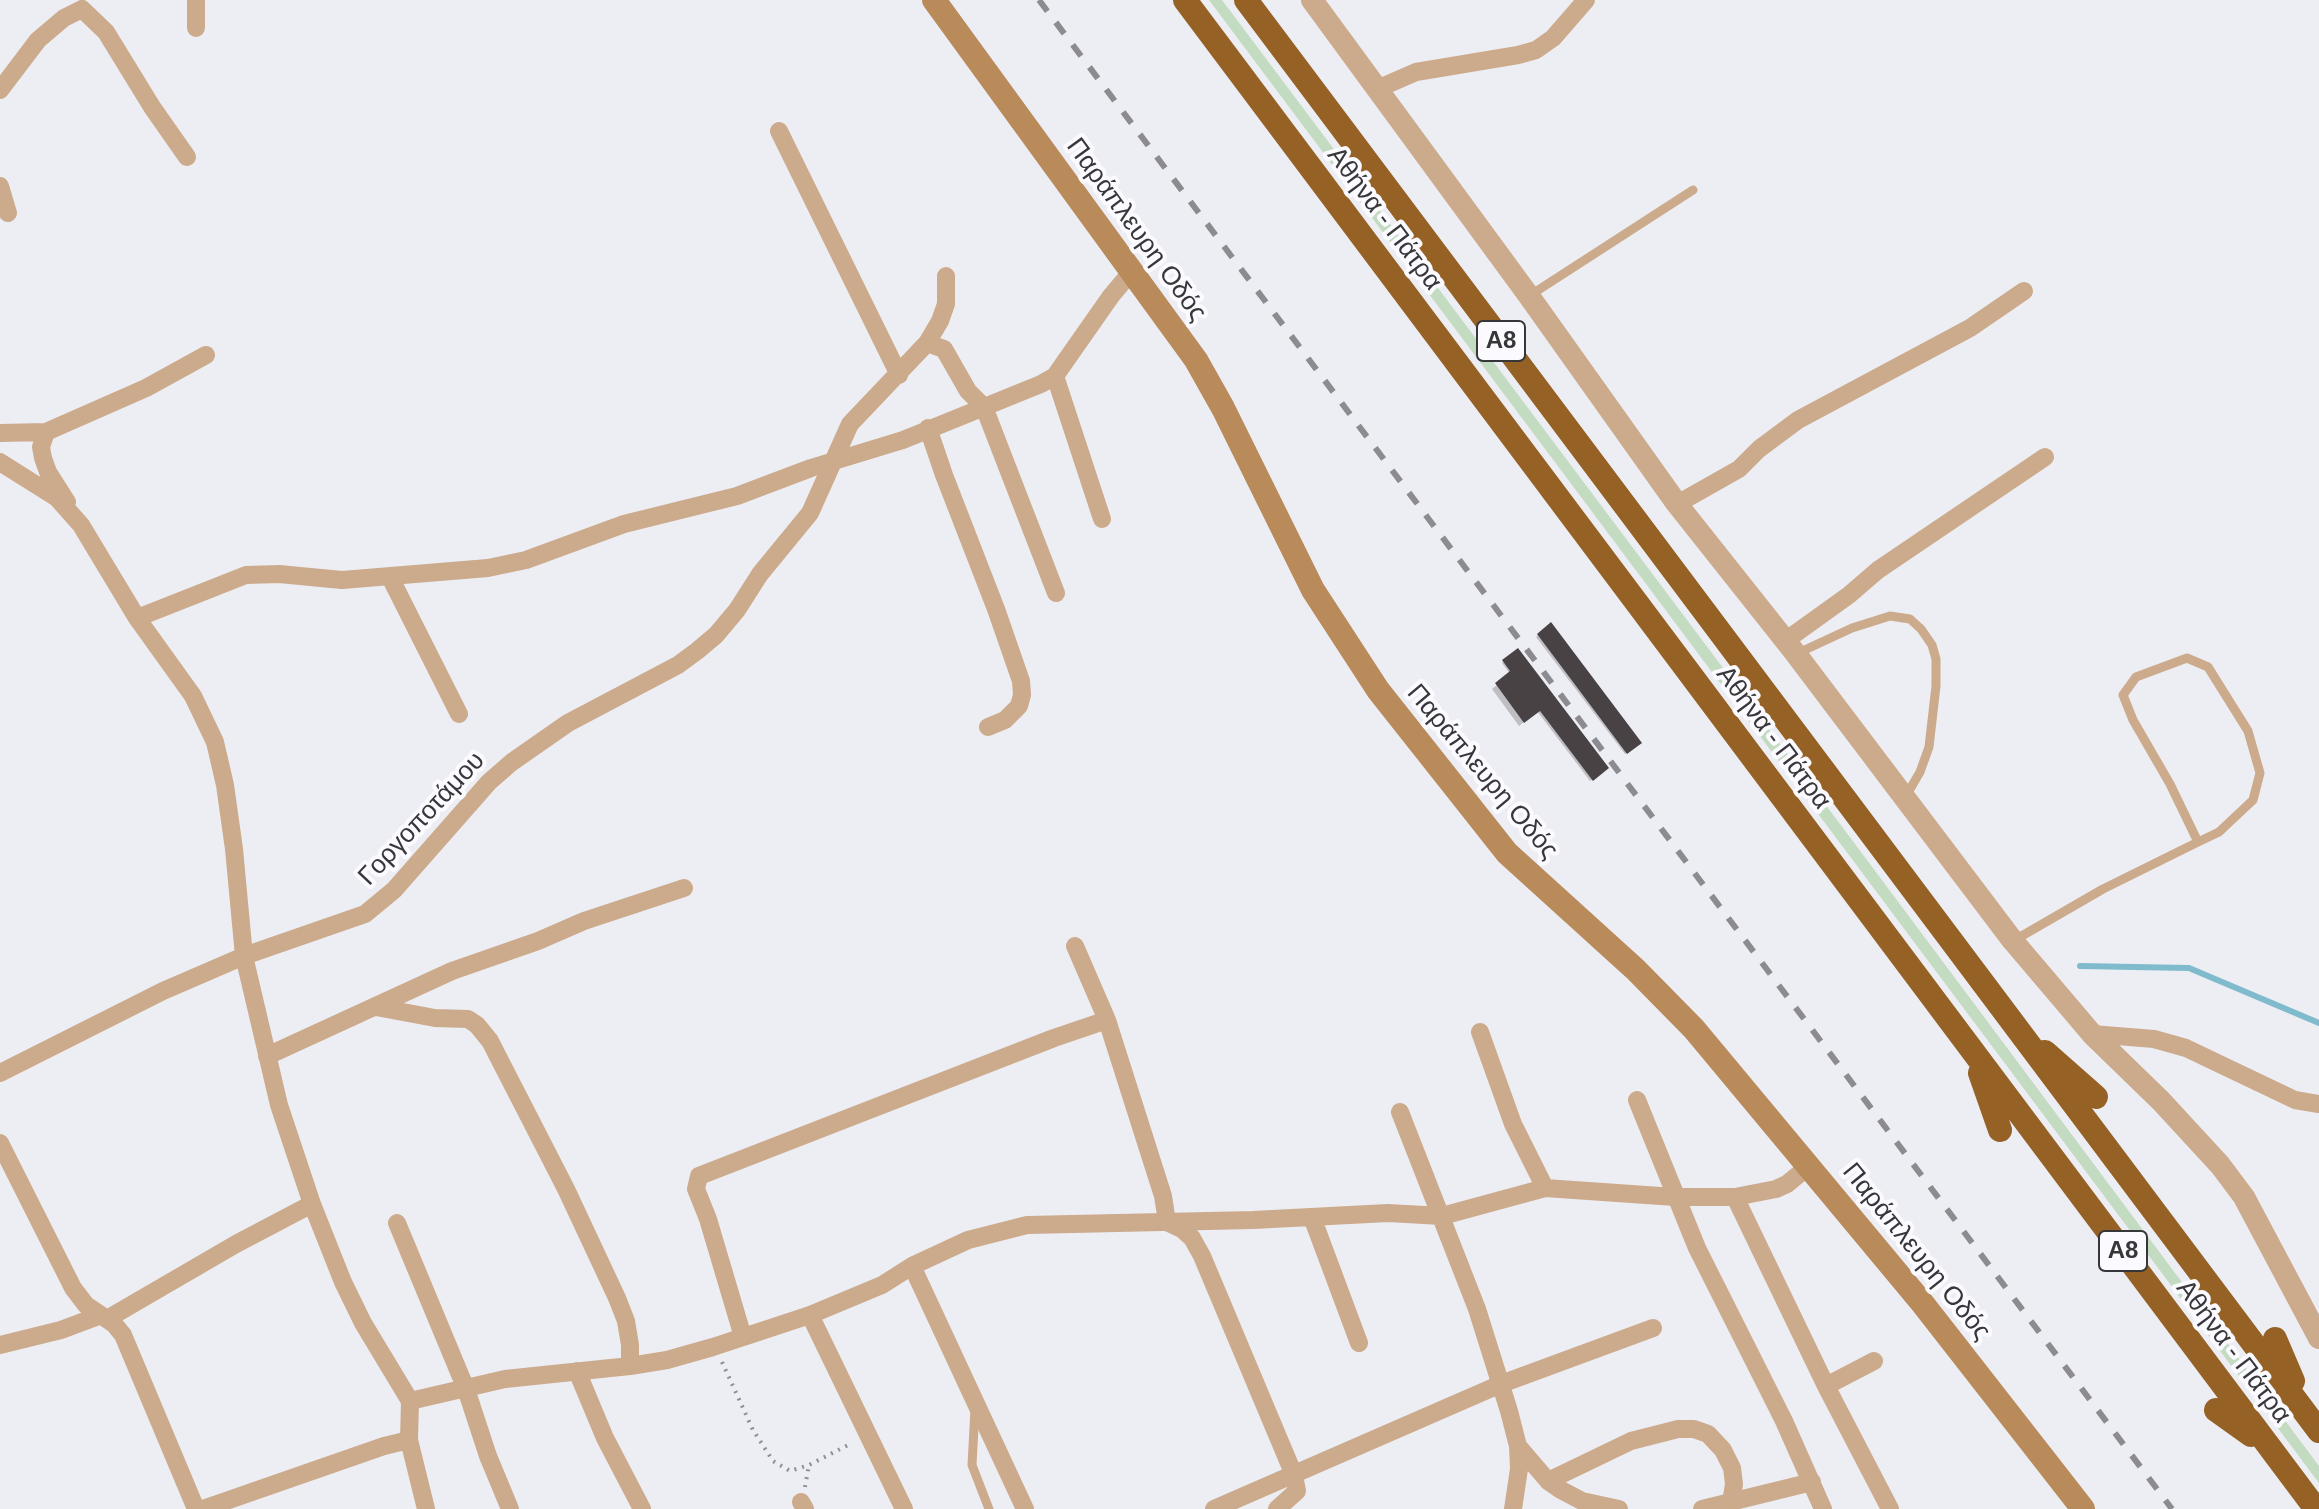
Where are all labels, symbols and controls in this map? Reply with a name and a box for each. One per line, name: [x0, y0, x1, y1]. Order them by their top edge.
street label: Παράπλευρη Οδός: [1059, 132, 1213, 328]
street label: Αθήνα - Πάτρα: [1320, 141, 1448, 297]
road number: Α8: [1477, 321, 1525, 361]
street label: Αθήνα - Πάτρα: [1709, 660, 1837, 816]
street label: Παράπλευρη Οδός: [1400, 678, 1564, 866]
street label: Γοργοποτάμου: [352, 746, 492, 892]
street label: Παράπλευρη Οδός: [1835, 1157, 1997, 1347]
road number: Α8: [2099, 1231, 2147, 1271]
street label: Αθήνα - Πάτρα: [2169, 1274, 2297, 1430]

